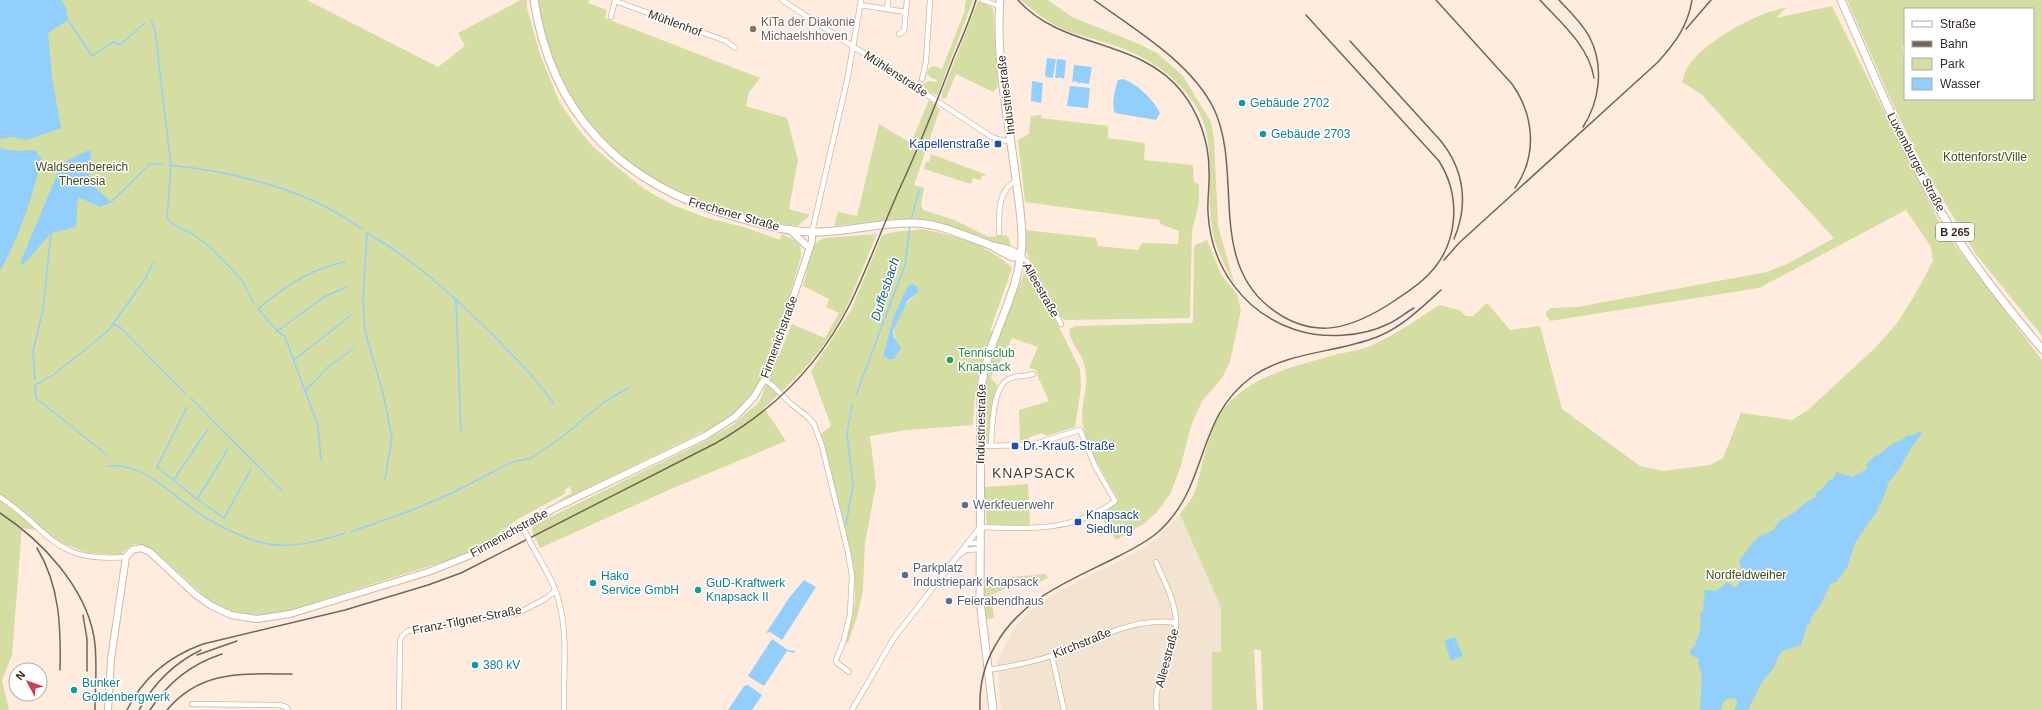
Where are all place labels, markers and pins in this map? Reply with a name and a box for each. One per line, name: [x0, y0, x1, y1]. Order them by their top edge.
place label: KiTa der Diakonie Michaelshhoven: [761, 15, 855, 43]
marker: KiTa der Diakonie Michaelshhoven: [748, 24, 758, 34]
place label: Gebäude 2702: [1250, 96, 1330, 110]
marker: Gebäude 2702: [1237, 98, 1247, 108]
place label: Gebäude 2703: [1271, 127, 1351, 141]
marker: Gebäude 2703: [1258, 129, 1268, 139]
place label: Kapellenstraße: [909, 137, 990, 151]
marker: Kapellenstraße: [993, 139, 1003, 149]
place label: Tennisclub Knapsack: [958, 346, 1015, 374]
marker: Tennisclub Knapsack: [945, 355, 955, 365]
place label: Dr.-Krauß-Straße: [1023, 439, 1115, 453]
marker: Dr.-Krauß-Straße: [1010, 441, 1020, 451]
place label: Werkfeuerwehr: [973, 498, 1054, 512]
marker: Werkfeuerwehr: [960, 500, 970, 510]
place label: Knapsack Siedlung: [1086, 508, 1140, 536]
marker: Knapsack Siedlung: [1073, 517, 1083, 527]
place label: Parkplatz Industriepark Knapsack: [913, 561, 1039, 589]
place label: Hako Service GmbH: [601, 569, 679, 597]
marker: Parkplatz Industriepark Knapsack: [900, 570, 910, 580]
place label: GuD-Kraftwerk Knapsack II: [706, 576, 786, 604]
marker: Hako Service GmbH: [588, 578, 598, 588]
marker: GuD-Kraftwerk Knapsack II: [693, 585, 703, 595]
place label: Feierabendhaus: [957, 594, 1044, 608]
marker: Feierabendhaus: [944, 596, 954, 606]
place label: 380 kV: [483, 658, 520, 672]
marker: 380 kV: [470, 660, 480, 670]
place label: Bunker Goldenbergwerk: [82, 676, 171, 704]
marker: Bunker Goldenbergwerk: [69, 685, 79, 695]

